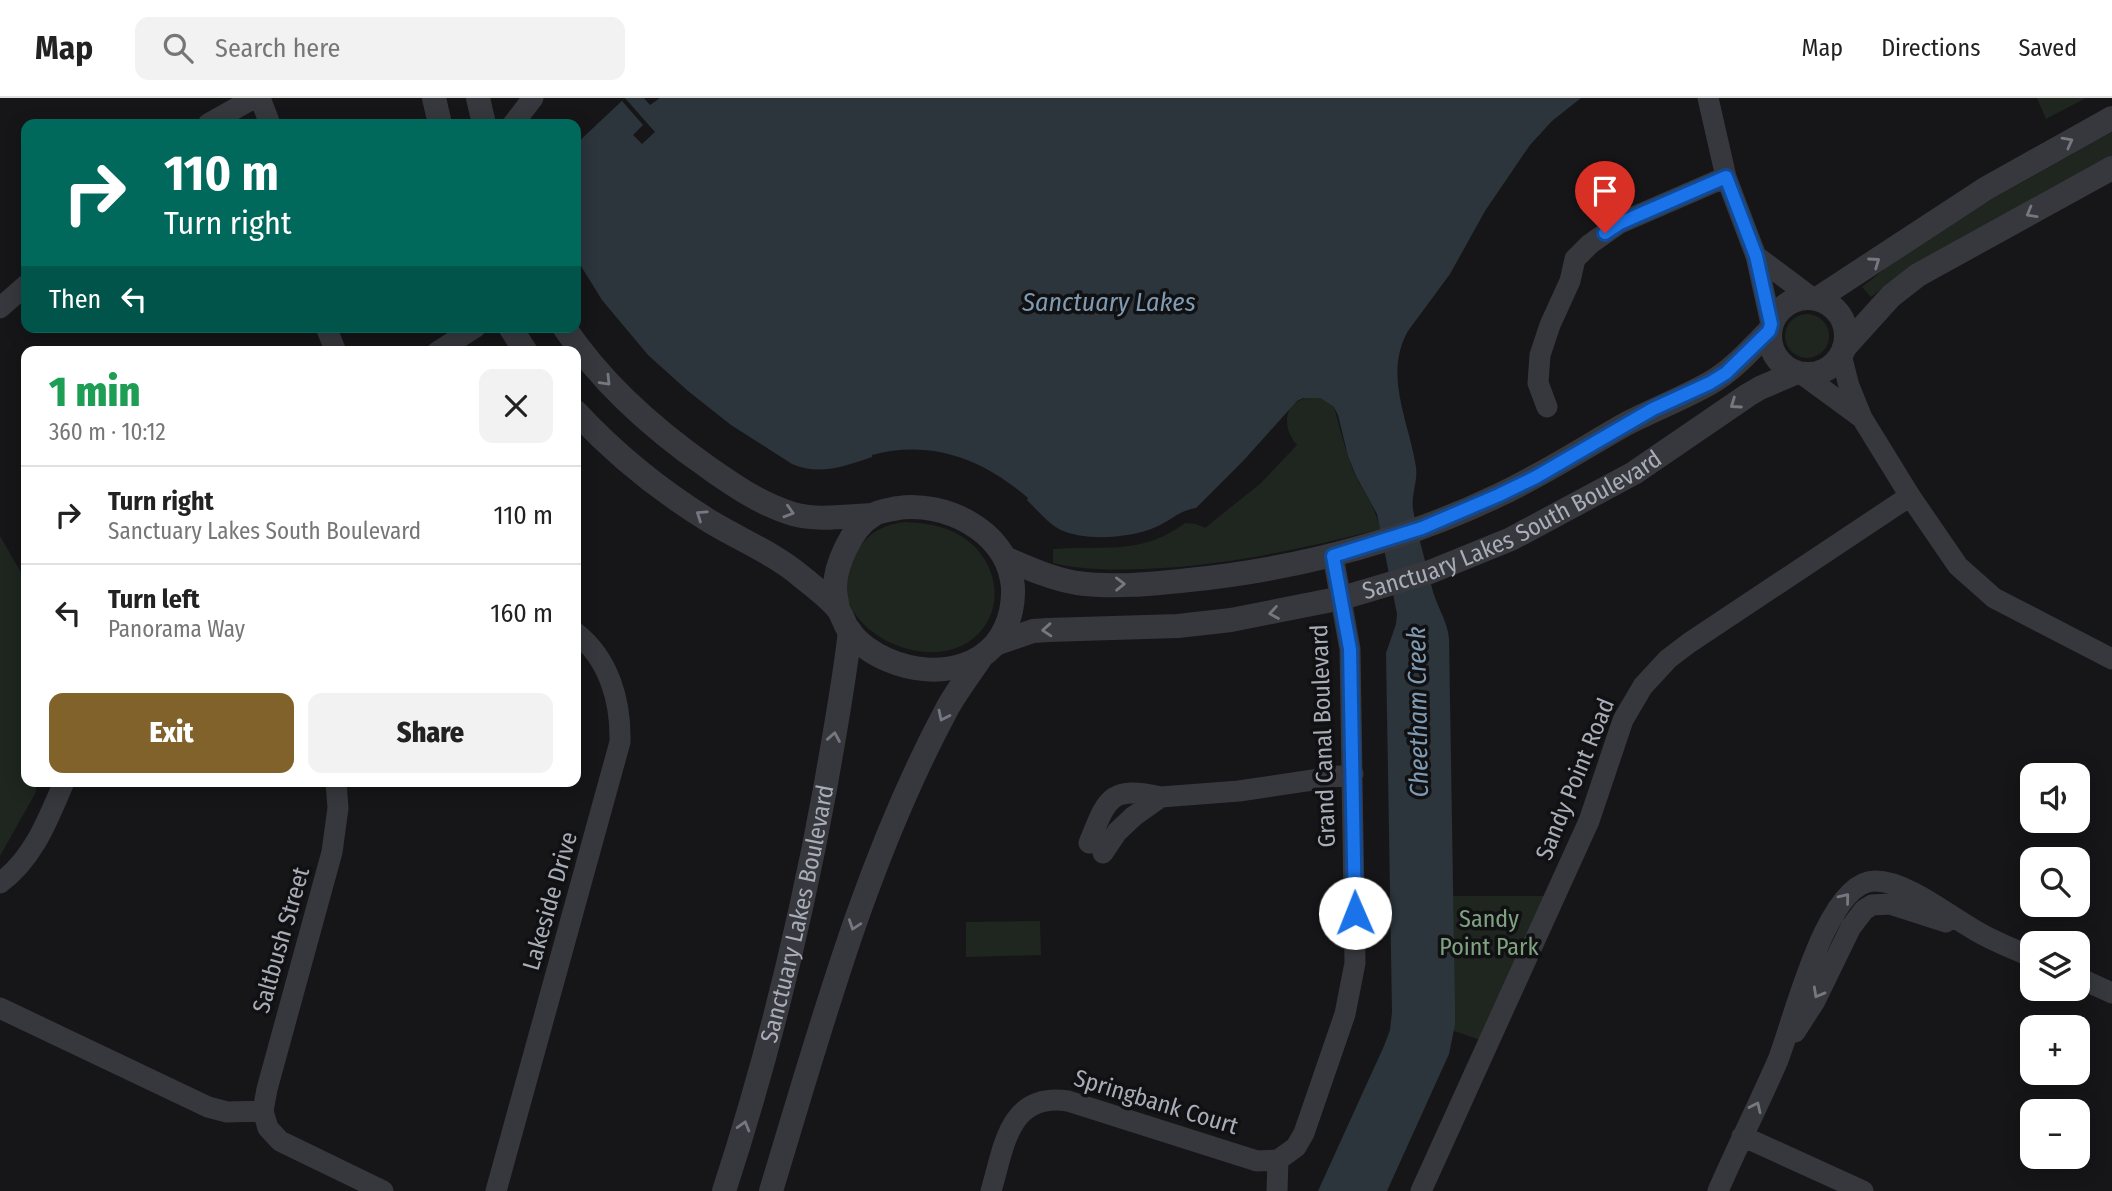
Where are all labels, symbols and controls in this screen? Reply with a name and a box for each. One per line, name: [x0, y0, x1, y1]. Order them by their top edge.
search box: [135, 17, 625, 80]
text: Map: [35, 28, 93, 68]
icon: search: [159, 29, 197, 67]
text: Search here: [215, 33, 340, 64]
text: Map: [1802, 34, 1843, 62]
text: Directions: [1881, 34, 1980, 62]
text: Saved: [2018, 34, 2077, 62]
one-way arrow: [2060, 137, 2073, 150]
text: 110 m: [164, 144, 279, 203]
icon: right: [49, 147, 140, 238]
pin: [1575, 161, 1635, 233]
icon: arrive: [1586, 172, 1624, 210]
text: Turn right: [164, 204, 291, 242]
one-way arrow: [2025, 205, 2038, 218]
one-way arrow: [1867, 258, 1880, 270]
icon: left: [115, 280, 153, 318]
text: Then: [49, 284, 101, 315]
water label: Sanctuary Lakes: [1021, 287, 1196, 318]
text: 1 min: [49, 367, 140, 417]
button: close: [479, 369, 553, 443]
one-way arrow: [598, 372, 611, 385]
one-way arrow: [1730, 396, 1743, 408]
text: 360 m · 10:12: [49, 418, 166, 446]
street label: Sanctuary Lakes South Boulevard: [1359, 445, 1667, 605]
text: Turn right: [108, 486, 214, 517]
icon: right: [49, 496, 87, 534]
text: 110 m: [493, 500, 553, 531]
one-way arrow: [783, 504, 795, 518]
one-way arrow: [696, 511, 709, 524]
text: Sanctuary Lakes South Boulevard: [108, 517, 421, 545]
one-way arrow: [1115, 576, 1126, 592]
text: Turn left: [108, 584, 200, 615]
icon: left: [49, 594, 87, 632]
text: 160 m: [490, 598, 553, 629]
one-way arrow: [1268, 605, 1280, 620]
text: Panorama Way: [108, 615, 245, 643]
one-way arrow: [1042, 622, 1053, 637]
street label: Grand Canal Boulevard: [1305, 624, 1341, 848]
water label: Cheetham Creek: [1401, 626, 1435, 798]
button: Exit: [49, 693, 294, 773]
button: Share: [308, 693, 553, 773]
street label: Sandy Point Road: [1530, 694, 1620, 864]
one-way arrow: [938, 709, 952, 721]
one-way arrow: [826, 731, 841, 743]
map controls: [2020, 763, 2090, 1169]
button: sound: [2020, 763, 2090, 833]
street label: Sanctuary Lakes Boulevard: [755, 783, 839, 1046]
street label: Lakeside Drive: [517, 829, 583, 973]
button: search: [2020, 847, 2090, 917]
street label: Saltbush Street: [247, 864, 315, 1016]
position arrow: [1318, 876, 1392, 950]
one-way arrow: [1837, 894, 1849, 907]
park label: Sandy Point Park: [1439, 905, 1539, 961]
one-way arrow: [848, 919, 862, 931]
button: layers: [2020, 931, 2090, 1001]
one-way arrow: [1813, 986, 1827, 999]
button: +: [2020, 1015, 2090, 1085]
street label: Springbank Court: [1071, 1064, 1241, 1140]
button: −: [2020, 1099, 2090, 1169]
one-way arrow: [1748, 1102, 1762, 1114]
one-way arrow: [735, 1120, 750, 1132]

